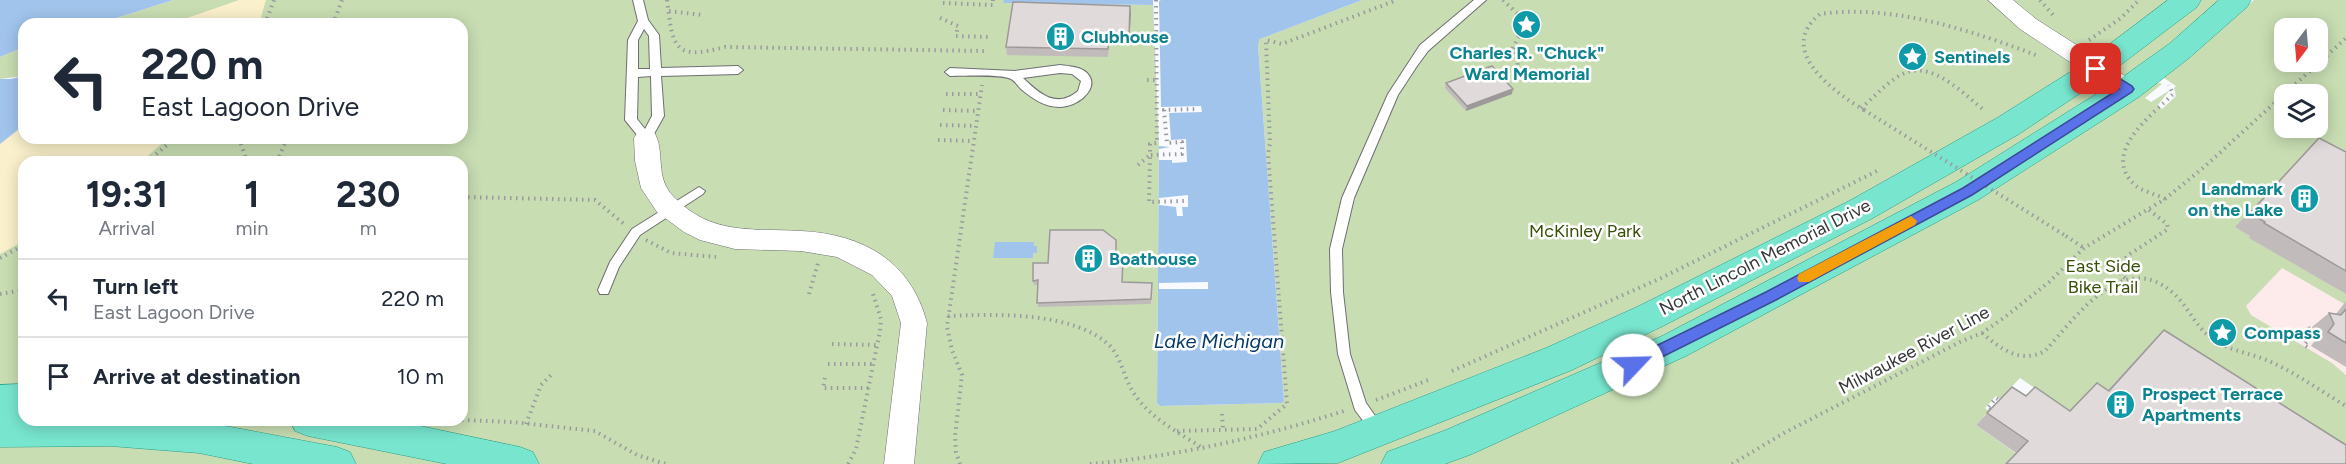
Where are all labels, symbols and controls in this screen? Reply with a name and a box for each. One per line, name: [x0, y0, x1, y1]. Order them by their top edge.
place icon: Charles R. "Chuck" Ward Memorial: [1511, 8, 1543, 40]
north arrow: [2274, 18, 2328, 72]
map controls: [2274, 18, 2328, 138]
building icon: Clubhouse: [1044, 21, 1076, 53]
place label: Clubhouse: [1081, 26, 1169, 48]
text: 220 m: [141, 39, 263, 90]
place icon: Sentinels: [1897, 41, 1929, 73]
icon: left: [42, 42, 120, 120]
place label: Charles R. "Chuck" Ward Memorial: [1449, 42, 1605, 85]
pin: [2070, 43, 2121, 94]
place label: Sentinels: [1934, 46, 2011, 68]
icon: arrive: [2079, 52, 2112, 85]
button: layers: [2274, 84, 2328, 138]
text: East Lagoon Drive: [141, 90, 359, 123]
text: 19:31: [86, 173, 168, 216]
text: 1: [244, 173, 260, 216]
text: 230: [336, 173, 400, 216]
place label: Landmark on the Lake: [2188, 178, 2283, 221]
building icon: Landmark on the Lake: [2288, 183, 2320, 215]
street label: North Lincoln Memorial Drive: [1656, 194, 1874, 320]
text: Arrival: [99, 216, 155, 240]
text: min: [236, 216, 268, 240]
text: m: [360, 216, 377, 240]
park label: McKinley Park: [1529, 220, 1641, 242]
building icon: Boathouse: [1072, 243, 1104, 275]
place label: Boathouse: [1109, 248, 1197, 270]
park label: East Side Bike Trail: [2065, 255, 2141, 298]
text: Turn left: [93, 273, 179, 300]
icon: left: [42, 282, 75, 315]
text: 220 m: [381, 285, 444, 312]
text: East Lagoon Drive: [93, 300, 255, 324]
street label: Milwaukee River Line: [1835, 301, 1993, 399]
place icon: Compass: [2207, 317, 2239, 349]
place label: Compass: [2244, 322, 2321, 344]
water label: Lake Michigan: [1154, 329, 1284, 353]
position arrow: [1601, 333, 1665, 397]
icon: arrive: [42, 360, 75, 393]
text: Arrive at destination: [93, 363, 301, 390]
text: 10 m: [397, 363, 444, 390]
place label: Prospect Terrace Apartments: [2142, 383, 2283, 426]
building icon: Prospect Terrace Apartments: [2105, 388, 2137, 420]

